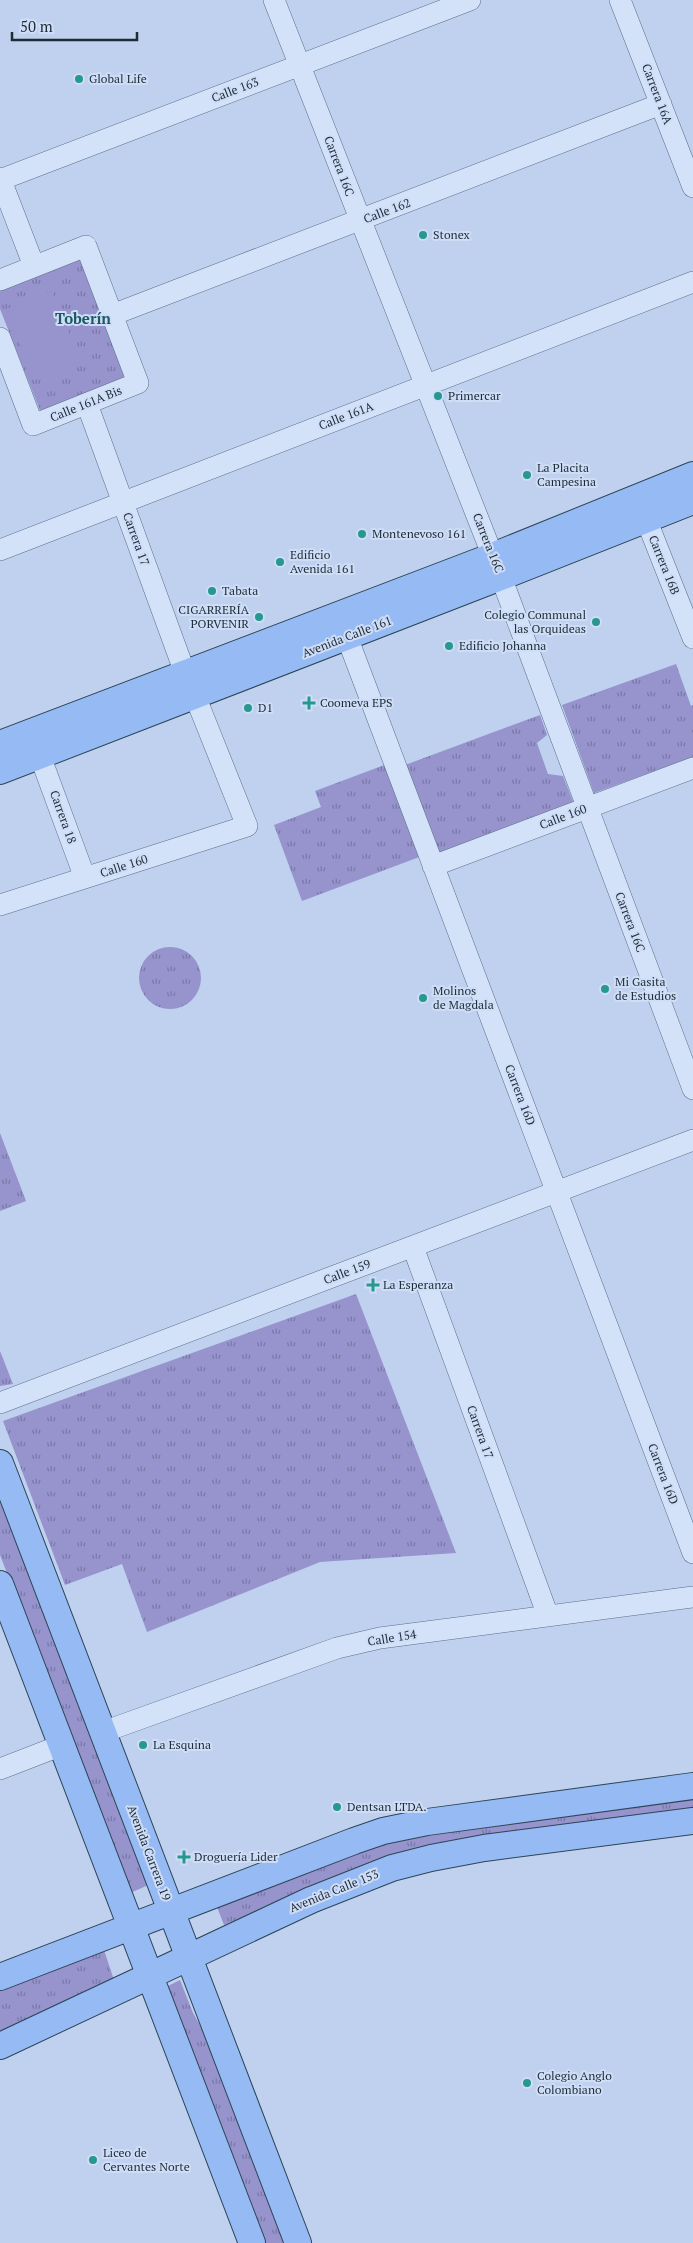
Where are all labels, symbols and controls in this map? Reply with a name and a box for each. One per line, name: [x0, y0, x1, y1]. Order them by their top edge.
scale bar: [12, 10, 138, 42]
text: 50 m: [20, 16, 53, 36]
street label: Carrera 16A: [639, 61, 676, 127]
place label: Global Life: [89, 71, 147, 86]
marker: Global Life: [73, 73, 85, 85]
street label: Calle 163: [209, 74, 260, 105]
street label: Carrera 16C: [321, 134, 358, 198]
street label: Calle 162: [361, 195, 412, 226]
place label: Stonex: [433, 227, 470, 242]
marker: Stonex: [417, 229, 429, 241]
district label: Toberín: [55, 308, 111, 328]
street label: Calle 161A Bis: [48, 382, 124, 425]
place label: Primercar: [448, 388, 501, 403]
marker: Primercar: [432, 390, 444, 402]
street label: Calle 161A: [316, 398, 376, 433]
place label: La Placita Campesina: [537, 460, 596, 489]
marker: La Placita Campesina: [521, 469, 533, 481]
street label: Carrera 17: [120, 510, 153, 567]
street label: Carrera 16C: [470, 511, 507, 575]
place label: Montenevoso 161: [372, 526, 466, 541]
marker: Montenevoso 161: [356, 528, 368, 540]
street label: Carrera 16B: [646, 533, 683, 597]
place label: Edificio Avenida 161: [290, 547, 355, 576]
marker: Edificio Avenida 161: [274, 556, 286, 568]
place label: Tabata: [222, 583, 258, 598]
marker: Tabata: [206, 585, 218, 597]
place label: CIGARRERÍA PORVENIR: [178, 602, 250, 631]
place label: Colegio Communal las Orquideas: [484, 607, 586, 636]
marker: CIGARRERÍA PORVENIR: [253, 611, 265, 623]
street label: Avenida Calle 161: [300, 613, 394, 661]
marker: Colegio Communal las Orquideas: [590, 616, 602, 628]
place label: Edificio Johanna: [459, 638, 546, 653]
marker: Edificio Johanna: [443, 640, 455, 652]
place label: Coomeva EPS: [320, 695, 393, 710]
marker: Coomeva EPS: [302, 696, 316, 710]
place label: D1: [258, 700, 273, 715]
marker: D1: [242, 702, 254, 714]
street label: Carrera 18: [47, 788, 80, 845]
street label: Calle 160: [537, 801, 588, 832]
street label: Calle 160: [98, 851, 150, 880]
street label: Carrera 16C: [612, 890, 649, 954]
place label: Mi Gasita de Estudios: [615, 974, 676, 1003]
place label: Molinos de Magdala: [433, 983, 494, 1012]
marker: Mi Gasita de Estudios: [599, 983, 611, 995]
marker: Molinos de Magdala: [417, 992, 429, 1004]
street label: Carrera 16D: [502, 1062, 539, 1127]
street label: Calle 159: [321, 1256, 372, 1287]
place label: La Esperanza: [383, 1277, 453, 1292]
marker: La Esperanza: [367, 1279, 379, 1291]
street label: Carrera 17: [464, 1403, 497, 1460]
street label: Carrera 16D: [645, 1441, 682, 1506]
street label: Calle 154: [366, 1626, 418, 1649]
place label: La Esquina: [153, 1737, 211, 1752]
marker: La Esquina: [137, 1739, 149, 1751]
place label: Dentsan LTDA.: [347, 1799, 427, 1814]
marker: Dentsan LTDA.: [331, 1801, 343, 1813]
street label: Avenida Carrera 19: [124, 1803, 175, 1903]
place label: Droguería Lider: [194, 1849, 278, 1864]
marker: Droguería Lider: [178, 1851, 190, 1863]
street label: Avenida Calle 153: [287, 1866, 381, 1915]
place label: Colegio Anglo Colombiano: [537, 2068, 612, 2097]
marker: Colegio Anglo Colombiano: [521, 2077, 533, 2089]
place label: Liceo de Cervantes Norte: [103, 2145, 190, 2174]
marker: Liceo de Cervantes Norte: [87, 2154, 99, 2166]

